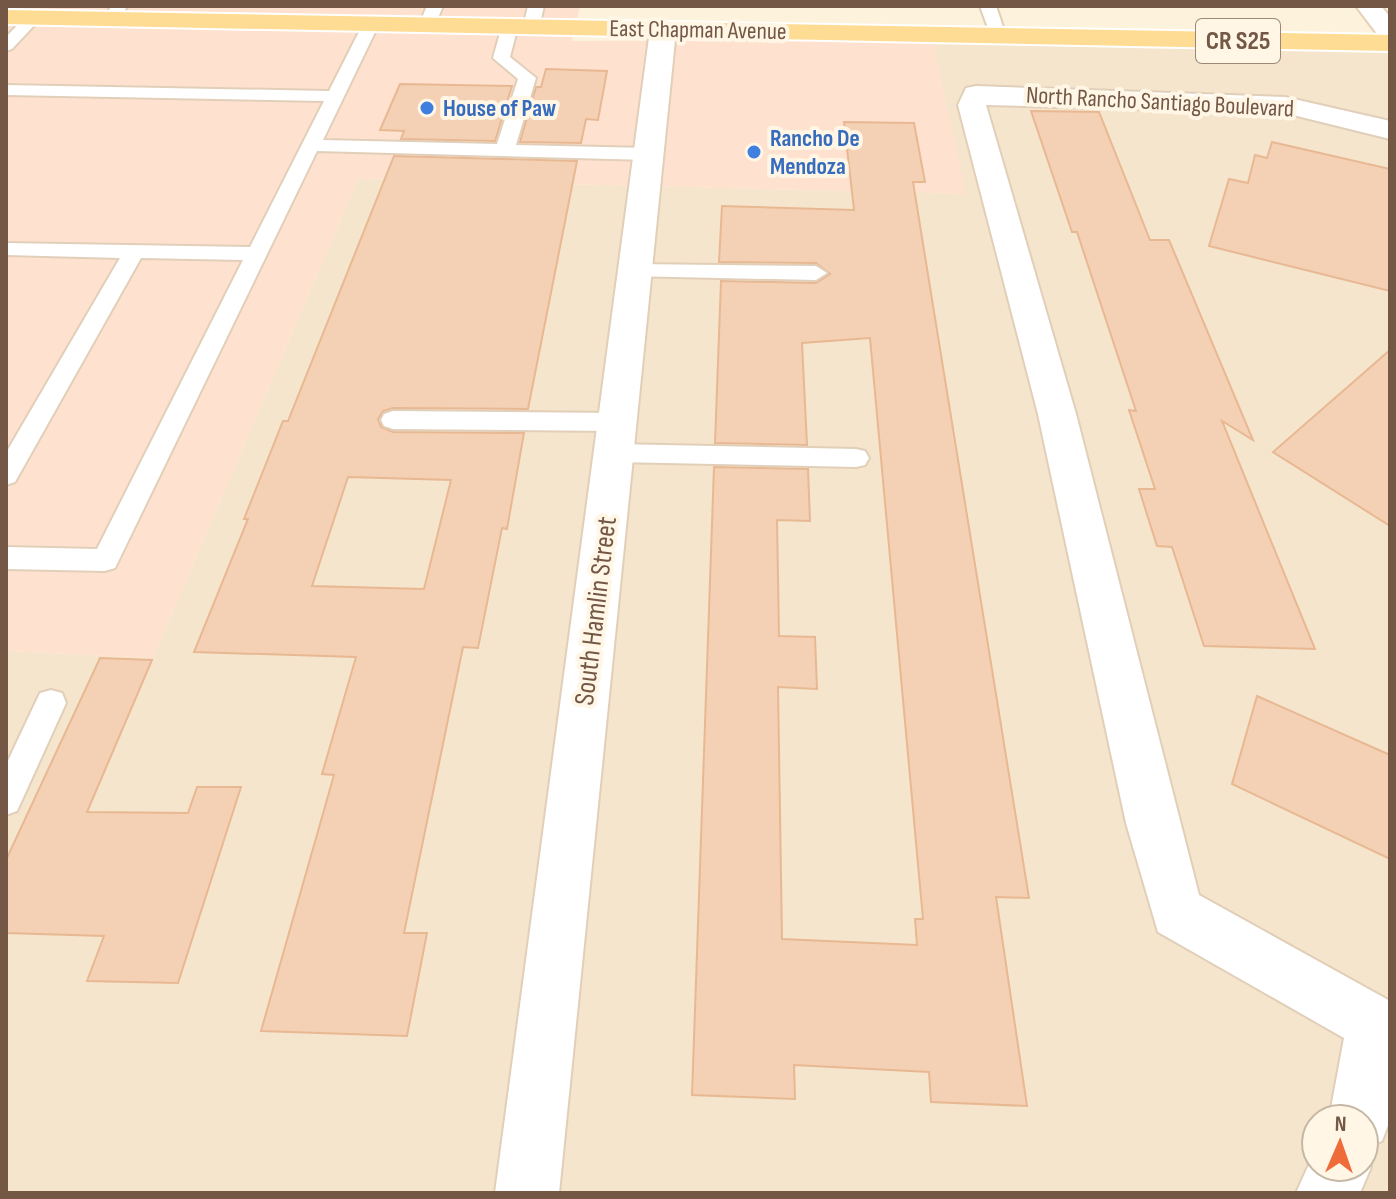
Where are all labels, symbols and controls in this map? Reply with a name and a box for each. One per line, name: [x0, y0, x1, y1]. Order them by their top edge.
street label: East Chapman Avenue: [609, 14, 787, 46]
road number: CR S25: [1196, 19, 1280, 63]
street label: North Rancho Santiago Boulevard: [1025, 81, 1295, 123]
place label: House of Paw: [443, 94, 557, 123]
marker: House of Paw: [418, 99, 436, 117]
place label: Rancho De Mendoza: [770, 124, 860, 181]
marker: Rancho De Mendoza: [745, 143, 763, 161]
street label: South Hamlin Street: [568, 515, 624, 707]
north arrow: [1300, 1103, 1380, 1183]
text: N: [1334, 1111, 1347, 1138]

